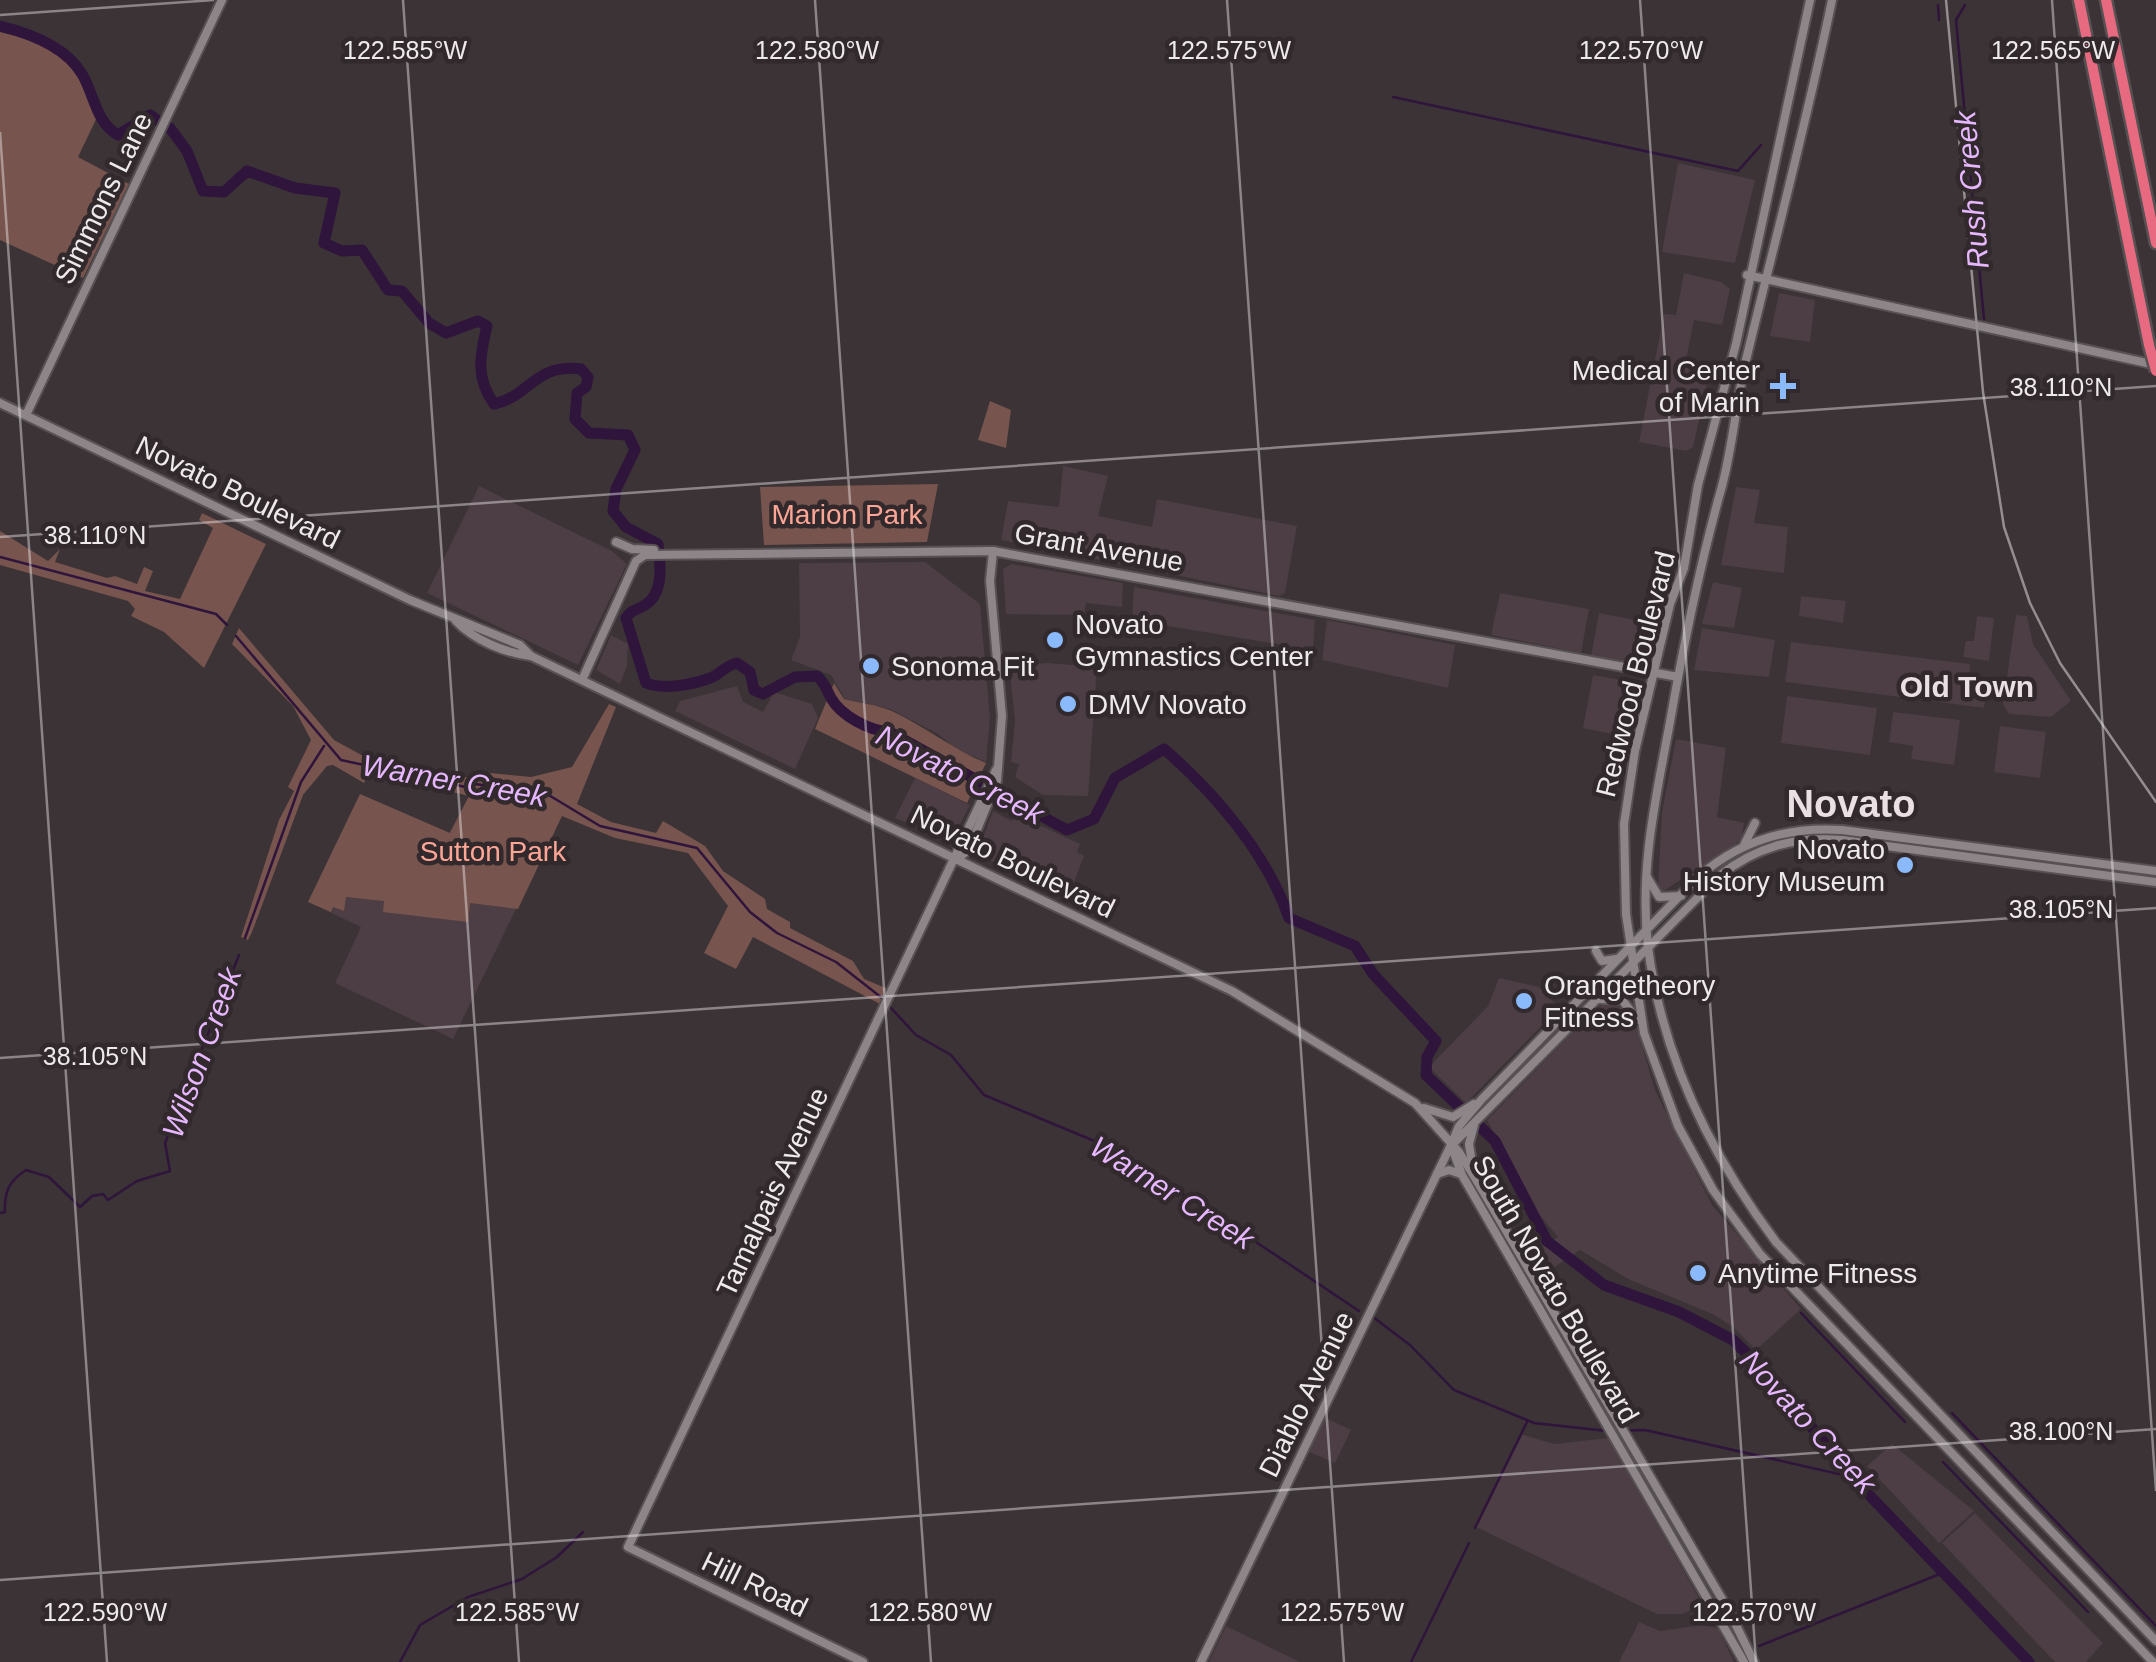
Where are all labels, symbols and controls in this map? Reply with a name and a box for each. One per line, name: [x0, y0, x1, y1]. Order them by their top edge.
text: 122.585°W: [343, 36, 467, 64]
text: 122.580°W: [755, 36, 879, 64]
text: 122.575°W: [1167, 36, 1291, 64]
text: 122.570°W: [1579, 36, 1703, 64]
text: 122.565°W: [1991, 36, 2115, 64]
street label: Simmons Lane: [49, 107, 158, 289]
water label: Rush Creek: [1948, 108, 1995, 270]
place label: Medical Center of Marin: [1572, 355, 1760, 418]
marker: Medical Center of Marin: [1770, 373, 1796, 399]
text: 38.110°N: [2010, 373, 2112, 401]
street label: Novato Boulevard: [131, 430, 345, 555]
park label: Marion Park: [772, 499, 923, 530]
street label: Grant Avenue: [1012, 517, 1186, 578]
text: 38.110°N: [44, 521, 146, 549]
street label: Redwood Boulevard: [1590, 548, 1681, 800]
place label: Novato Gymnastics Center: [1075, 609, 1313, 672]
marker: Novato Gymnastics Center: [1044, 629, 1066, 651]
place label: Sonoma Fit: [891, 651, 1034, 682]
marker: Sonoma Fit: [860, 655, 882, 677]
district label: Old Town: [1900, 670, 2034, 703]
place label: DMV Novato: [1088, 689, 1247, 720]
marker: DMV Novato: [1057, 693, 1079, 715]
water label: Novato Creek: [871, 718, 1051, 832]
water label: Warner Creek: [360, 748, 551, 813]
district label: Novato: [1787, 783, 1915, 825]
street label: Novato Boulevard: [906, 799, 1120, 924]
place label: Novato History Museum: [1683, 834, 1885, 897]
park label: Sutton Park: [420, 836, 567, 867]
marker: Novato History Museum: [1894, 854, 1916, 876]
text: 38.105°N: [2009, 895, 2113, 923]
water label: Wilson Creek: [156, 962, 248, 1142]
place label: Orangetheory Fitness: [1544, 970, 1715, 1033]
marker: Orangetheory Fitness: [1513, 990, 1535, 1012]
text: 38.105°N: [43, 1042, 147, 1070]
street label: Tamalpais Avenue: [710, 1083, 834, 1302]
water label: Warner Creek: [1085, 1129, 1262, 1257]
street label: South Novato Boulevard: [1466, 1150, 1645, 1428]
place label: Anytime Fitness: [1718, 1258, 1917, 1289]
marker: Anytime Fitness: [1687, 1262, 1709, 1284]
street label: Diablo Avenue: [1253, 1306, 1360, 1482]
water label: Novato Creek: [1734, 1343, 1884, 1501]
text: 38.100°N: [2009, 1417, 2113, 1445]
street label: Hill Road: [697, 1546, 813, 1623]
text: 122.590°W: [43, 1598, 167, 1626]
text: 122.585°W: [455, 1598, 579, 1626]
text: 122.580°W: [868, 1598, 992, 1626]
text: 122.575°W: [1280, 1598, 1404, 1626]
text: 122.570°W: [1692, 1598, 1816, 1626]

